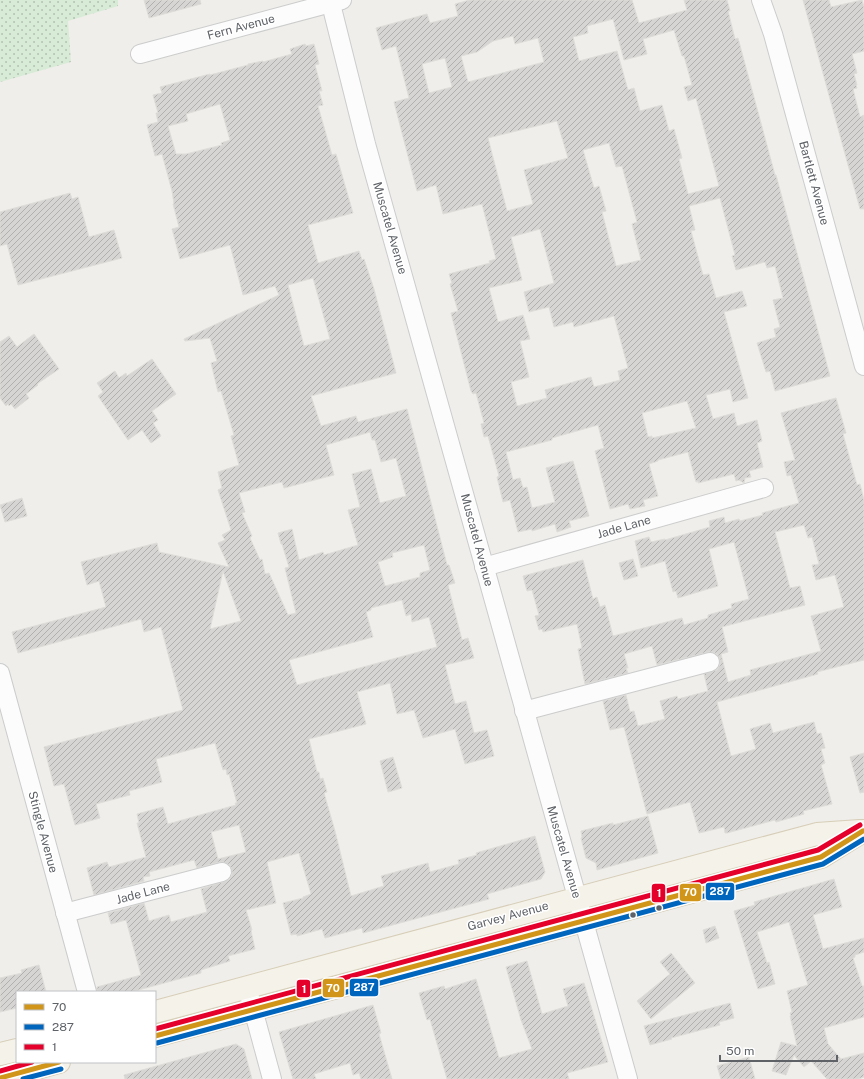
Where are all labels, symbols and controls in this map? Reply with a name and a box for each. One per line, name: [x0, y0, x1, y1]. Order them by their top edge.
street label: Fern Avenue: [206, 11, 277, 43]
street label: Bartlett Avenue: [796, 139, 832, 227]
street label: Muscatel Avenue: [370, 180, 410, 276]
street label: Muscatel Avenue: [458, 492, 496, 588]
street label: Jade Lane: [596, 513, 653, 541]
street label: Stingle Avenue: [25, 790, 61, 875]
street label: Muscatel Avenue: [544, 804, 584, 900]
street label: Jade Lane: [115, 879, 172, 907]
line badge: 287: [705, 882, 735, 901]
line badge: 1: [651, 883, 666, 903]
line badge: 70: [679, 883, 702, 902]
text: 287: [709, 885, 731, 897]
text: 70: [683, 886, 697, 898]
text: 1: [657, 887, 661, 899]
street label: Garvey Avenue: [466, 898, 550, 934]
unlabelled marker: [654, 903, 664, 913]
unlabelled marker: [628, 910, 638, 920]
line badge: 70: [322, 978, 345, 998]
line badge: 287: [349, 978, 379, 997]
line badge: 1: [296, 979, 311, 998]
text: 287: [353, 981, 375, 993]
text: 70: [326, 982, 340, 994]
text: 1: [302, 983, 306, 995]
legend: [16, 991, 156, 1063]
text: 70: [52, 1000, 66, 1014]
text: 287: [52, 1020, 74, 1034]
scale bar: [720, 1037, 837, 1063]
text: 1: [52, 1040, 57, 1054]
text: 50 m: [726, 1044, 754, 1058]

